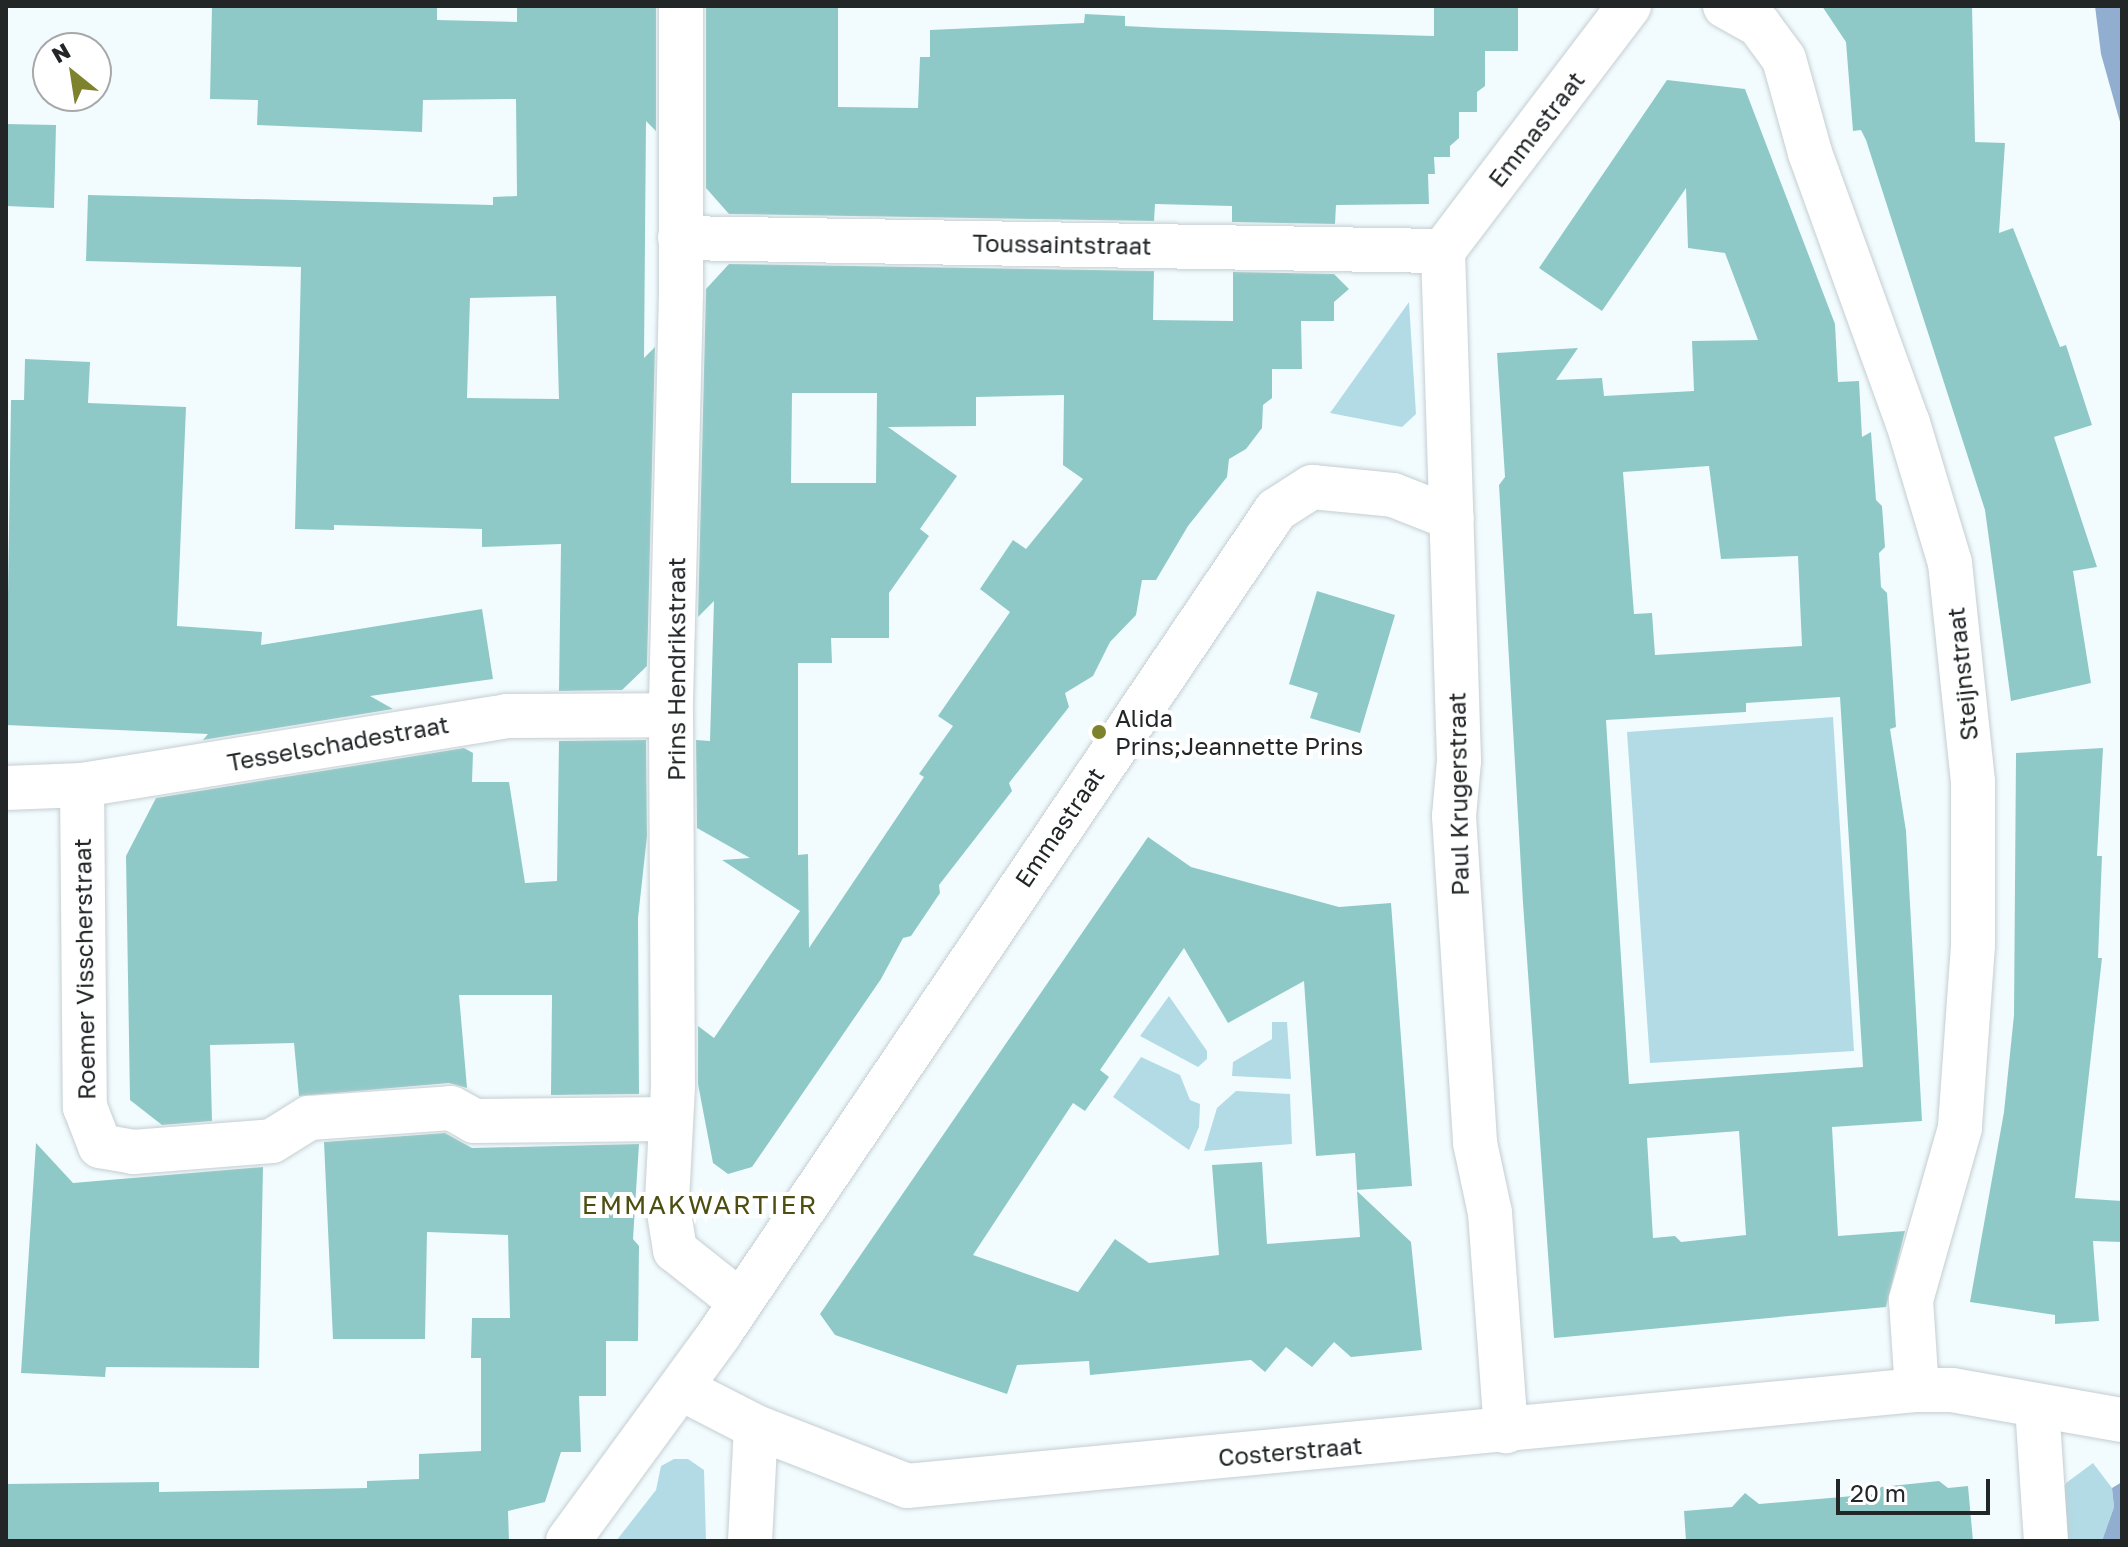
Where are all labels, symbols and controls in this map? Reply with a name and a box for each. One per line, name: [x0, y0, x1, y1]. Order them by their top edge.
north arrow: [32, 32, 112, 112]
text: N: [47, 37, 75, 68]
street label: Emmastraat: [1482, 66, 1590, 192]
street label: Toussaintstraat: [972, 228, 1152, 260]
street label: Prins Hendrikstraat: [662, 557, 690, 781]
street label: Steijnstraat: [1941, 606, 1983, 742]
street label: Paul Krugerstraat: [1442, 692, 1474, 896]
place label: Alida Prins;Jeannette Prins: [1115, 704, 1363, 760]
street label: Tesselschadestraat: [225, 709, 451, 777]
marker: Alida Prins;Jeannette Prins: [1090, 723, 1108, 741]
street label: Emmastraat: [1008, 761, 1110, 893]
street label: Roemer Visscherstraat: [67, 838, 101, 1100]
district label: EMMAKWARTIER: [582, 1189, 818, 1221]
street label: Costerstraat: [1217, 1430, 1363, 1472]
scale bar: [1840, 1463, 1994, 1513]
text: 20 m: [1850, 1478, 1906, 1507]

